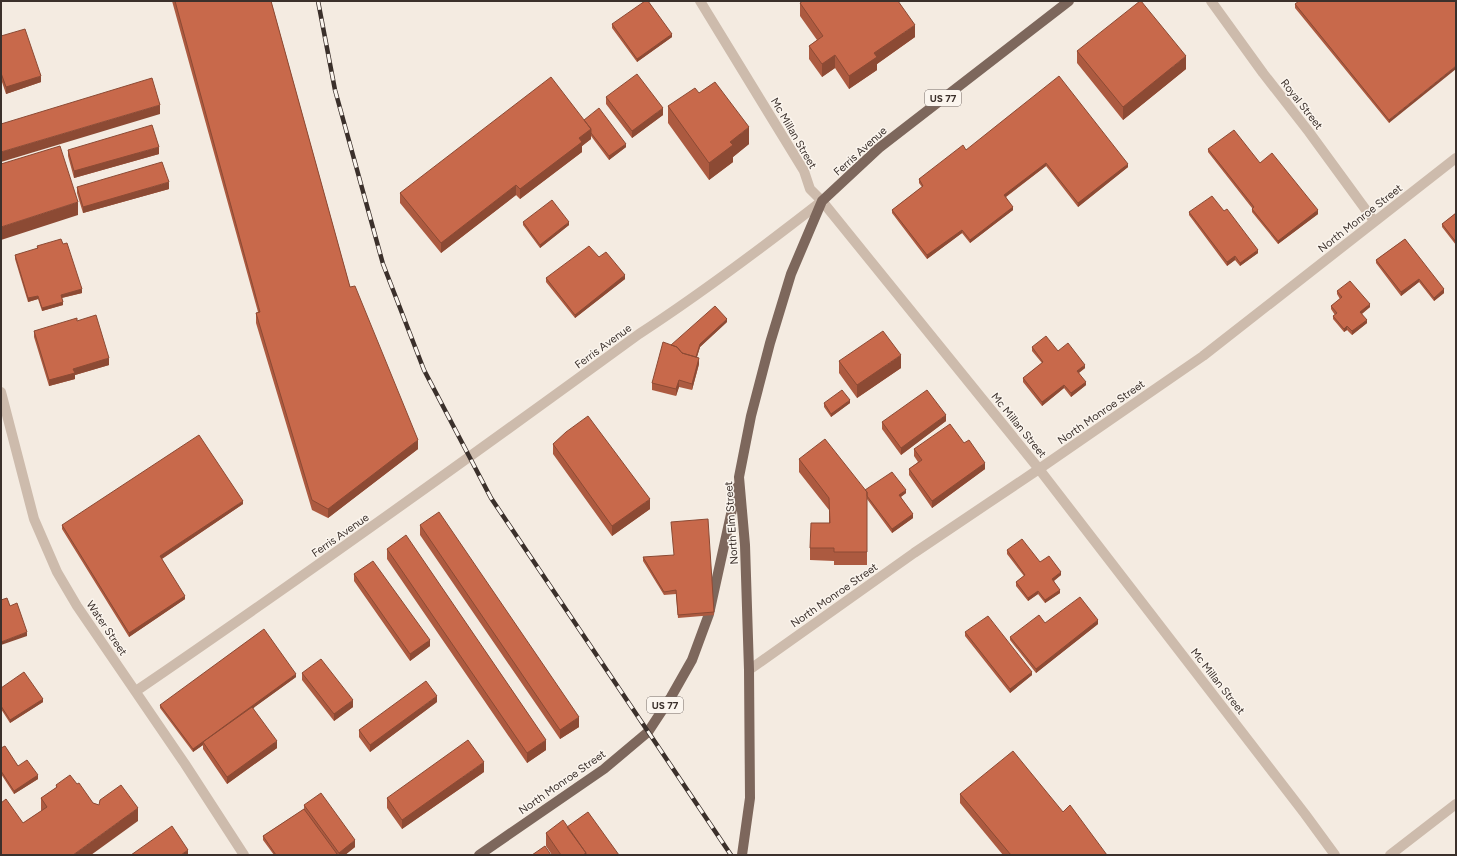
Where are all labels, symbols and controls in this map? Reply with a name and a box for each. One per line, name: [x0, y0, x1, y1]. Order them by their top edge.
street label: Royal Street: [1278, 77, 1325, 132]
road number: US 77: [925, 90, 961, 106]
street label: Mc Millan Street: [768, 95, 819, 171]
street label: Ferris Avenue: [831, 124, 890, 179]
street label: North Monroe Street: [1316, 182, 1405, 255]
street label: Ferris Avenue: [572, 321, 634, 371]
street label: North Monroe Street: [1055, 378, 1147, 447]
street label: Mc Millan Street: [988, 390, 1049, 460]
street label: North Elm Street: [722, 481, 741, 565]
street label: Ferris Avenue: [309, 511, 371, 560]
street label: North Monroe Street: [788, 561, 880, 630]
street label: Water Street: [84, 598, 130, 658]
street label: Mc Millan Street: [1188, 646, 1247, 717]
road number: US 77: [647, 697, 683, 713]
street label: North Monroe Street: [516, 748, 608, 817]

